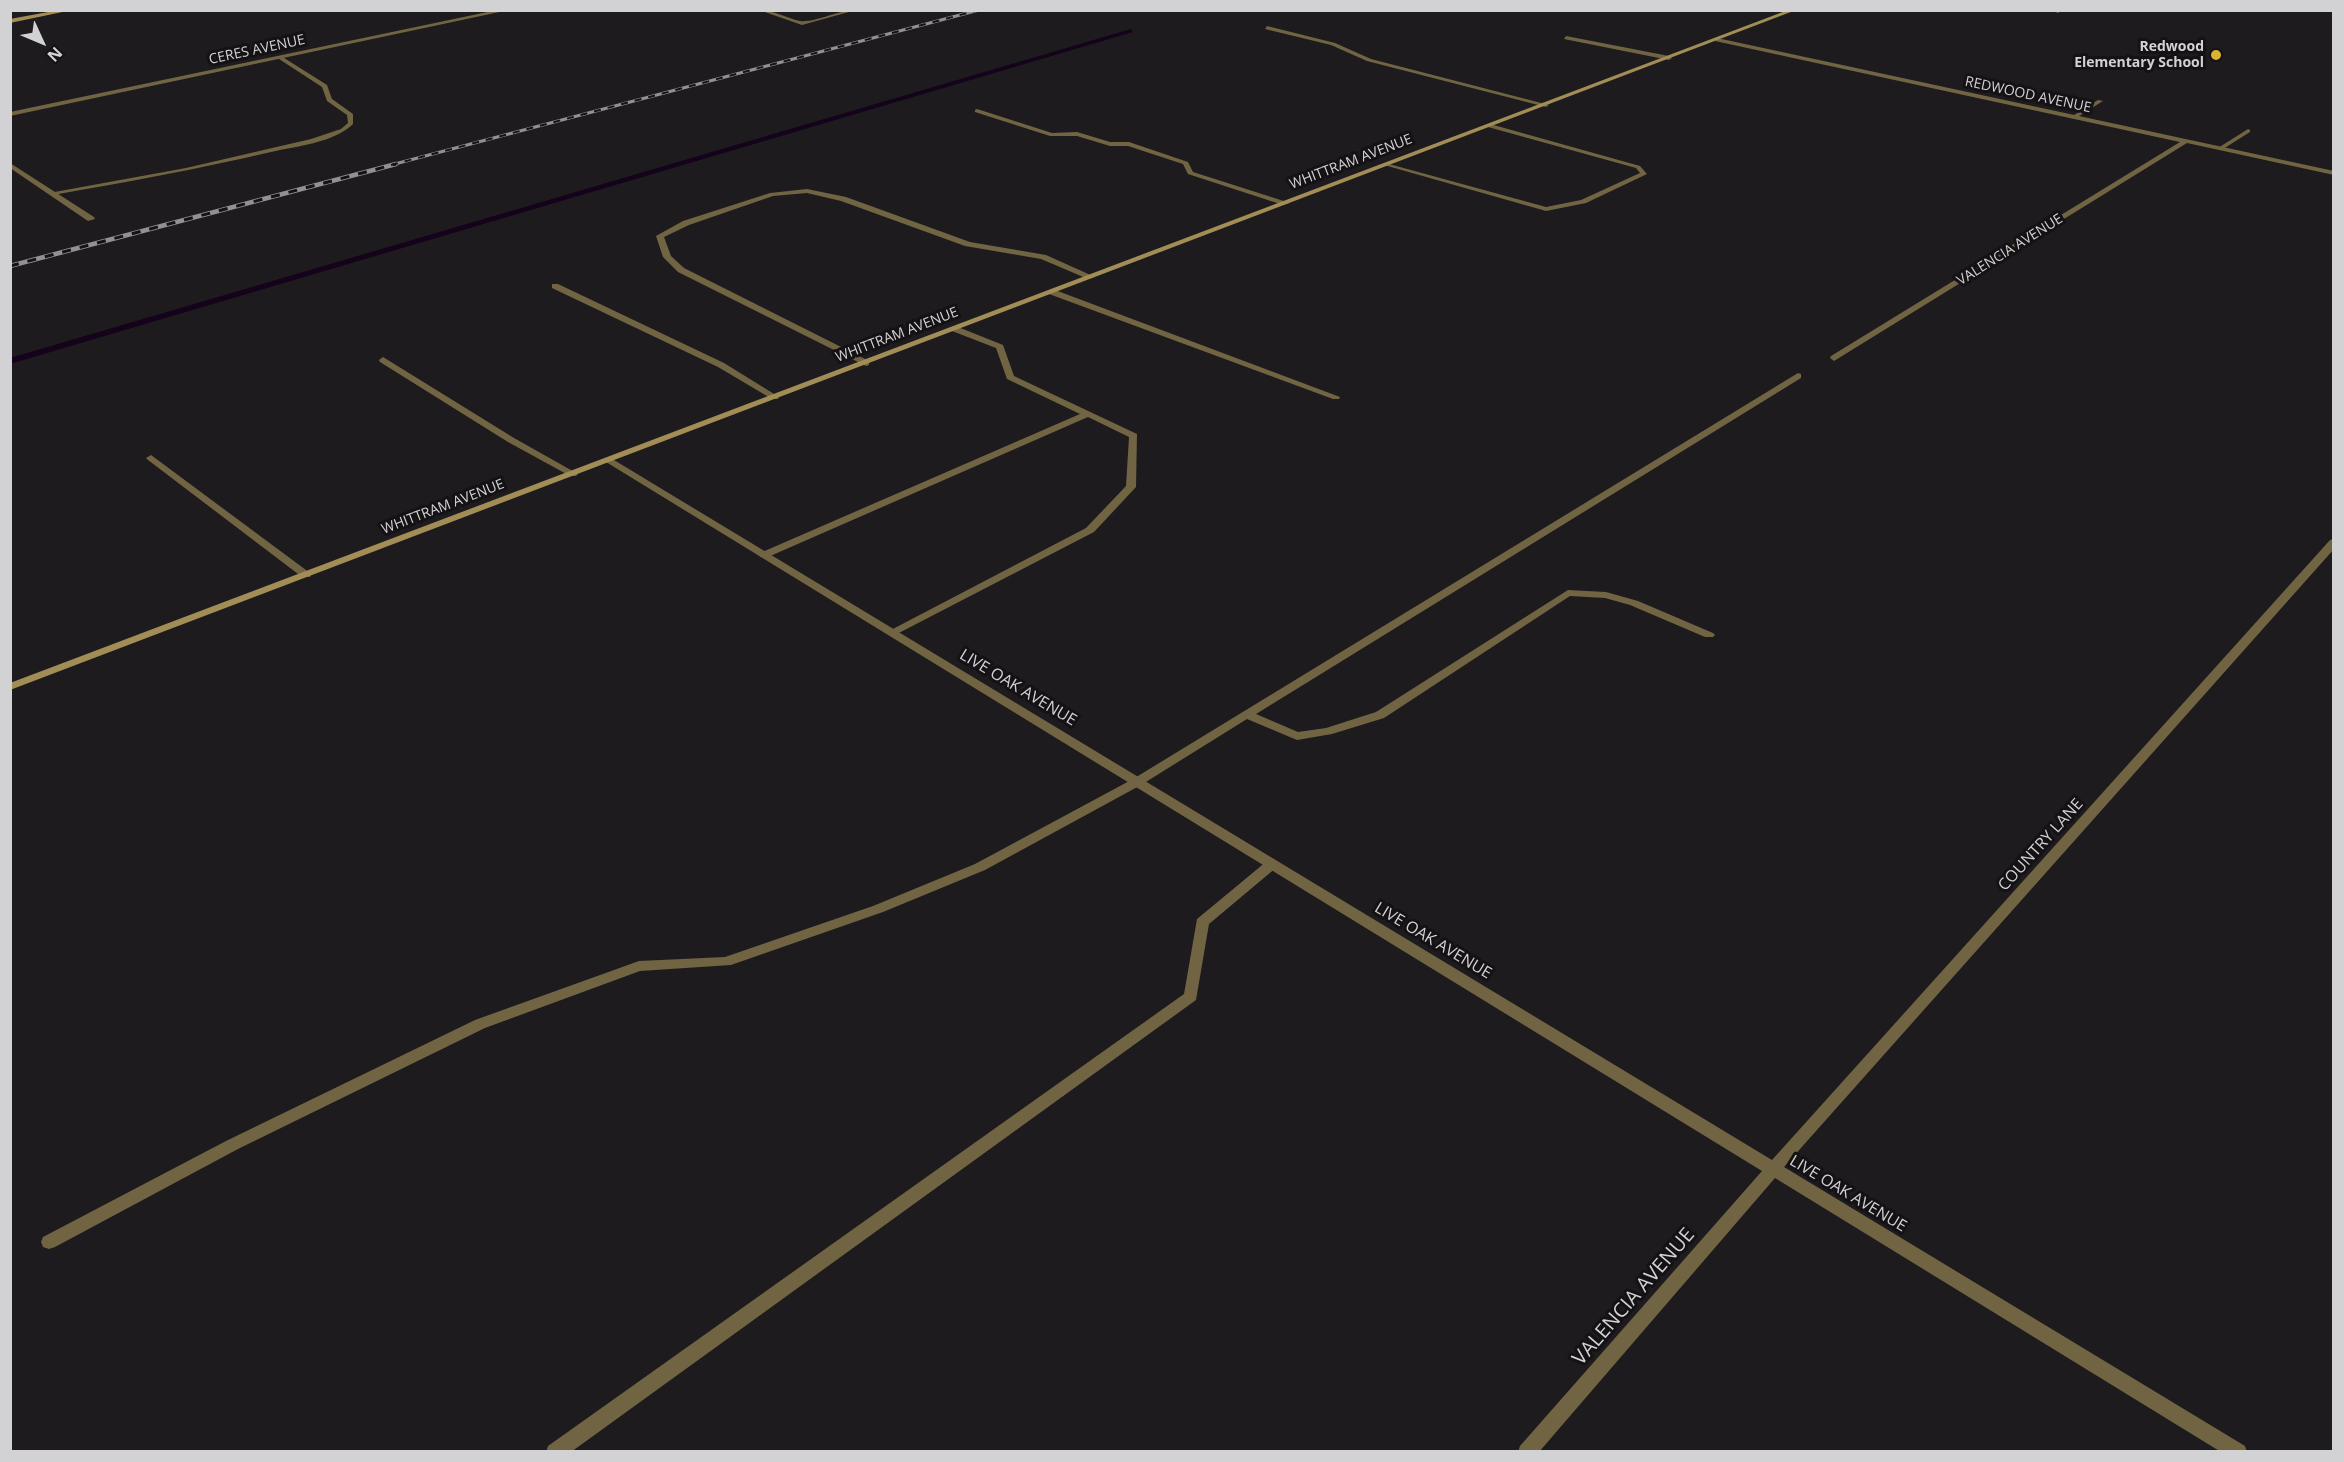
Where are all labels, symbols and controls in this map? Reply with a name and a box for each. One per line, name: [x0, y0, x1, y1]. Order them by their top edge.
north arrow: [12, 12, 72, 72]
street label: CERES AVENUE: [207, 32, 307, 68]
place label: Redwood Elementary School: [2074, 39, 2204, 72]
text: N: [43, 42, 67, 67]
marker: Redwood Elementary School: [2209, 48, 2223, 62]
street label: REDWOOD AVENUE: [1963, 73, 2093, 117]
street label: WHITTRAM AVENUE: [1287, 131, 1415, 193]
street label: VALENCIA AVENUE: [1954, 211, 2066, 289]
street label: WHITTRAM AVENUE: [833, 304, 961, 366]
street label: WHITTRAM AVENUE: [379, 476, 507, 538]
street label: LIVE OAK AVENUE: [956, 646, 1080, 730]
street label: COUNTRY LANE: [1995, 795, 2087, 895]
street label: LIVE OAK AVENUE: [1371, 899, 1495, 983]
street label: LIVE OAK AVENUE: [1786, 1152, 1910, 1236]
street label: VALENCIA AVENUE: [1568, 1224, 1700, 1370]

